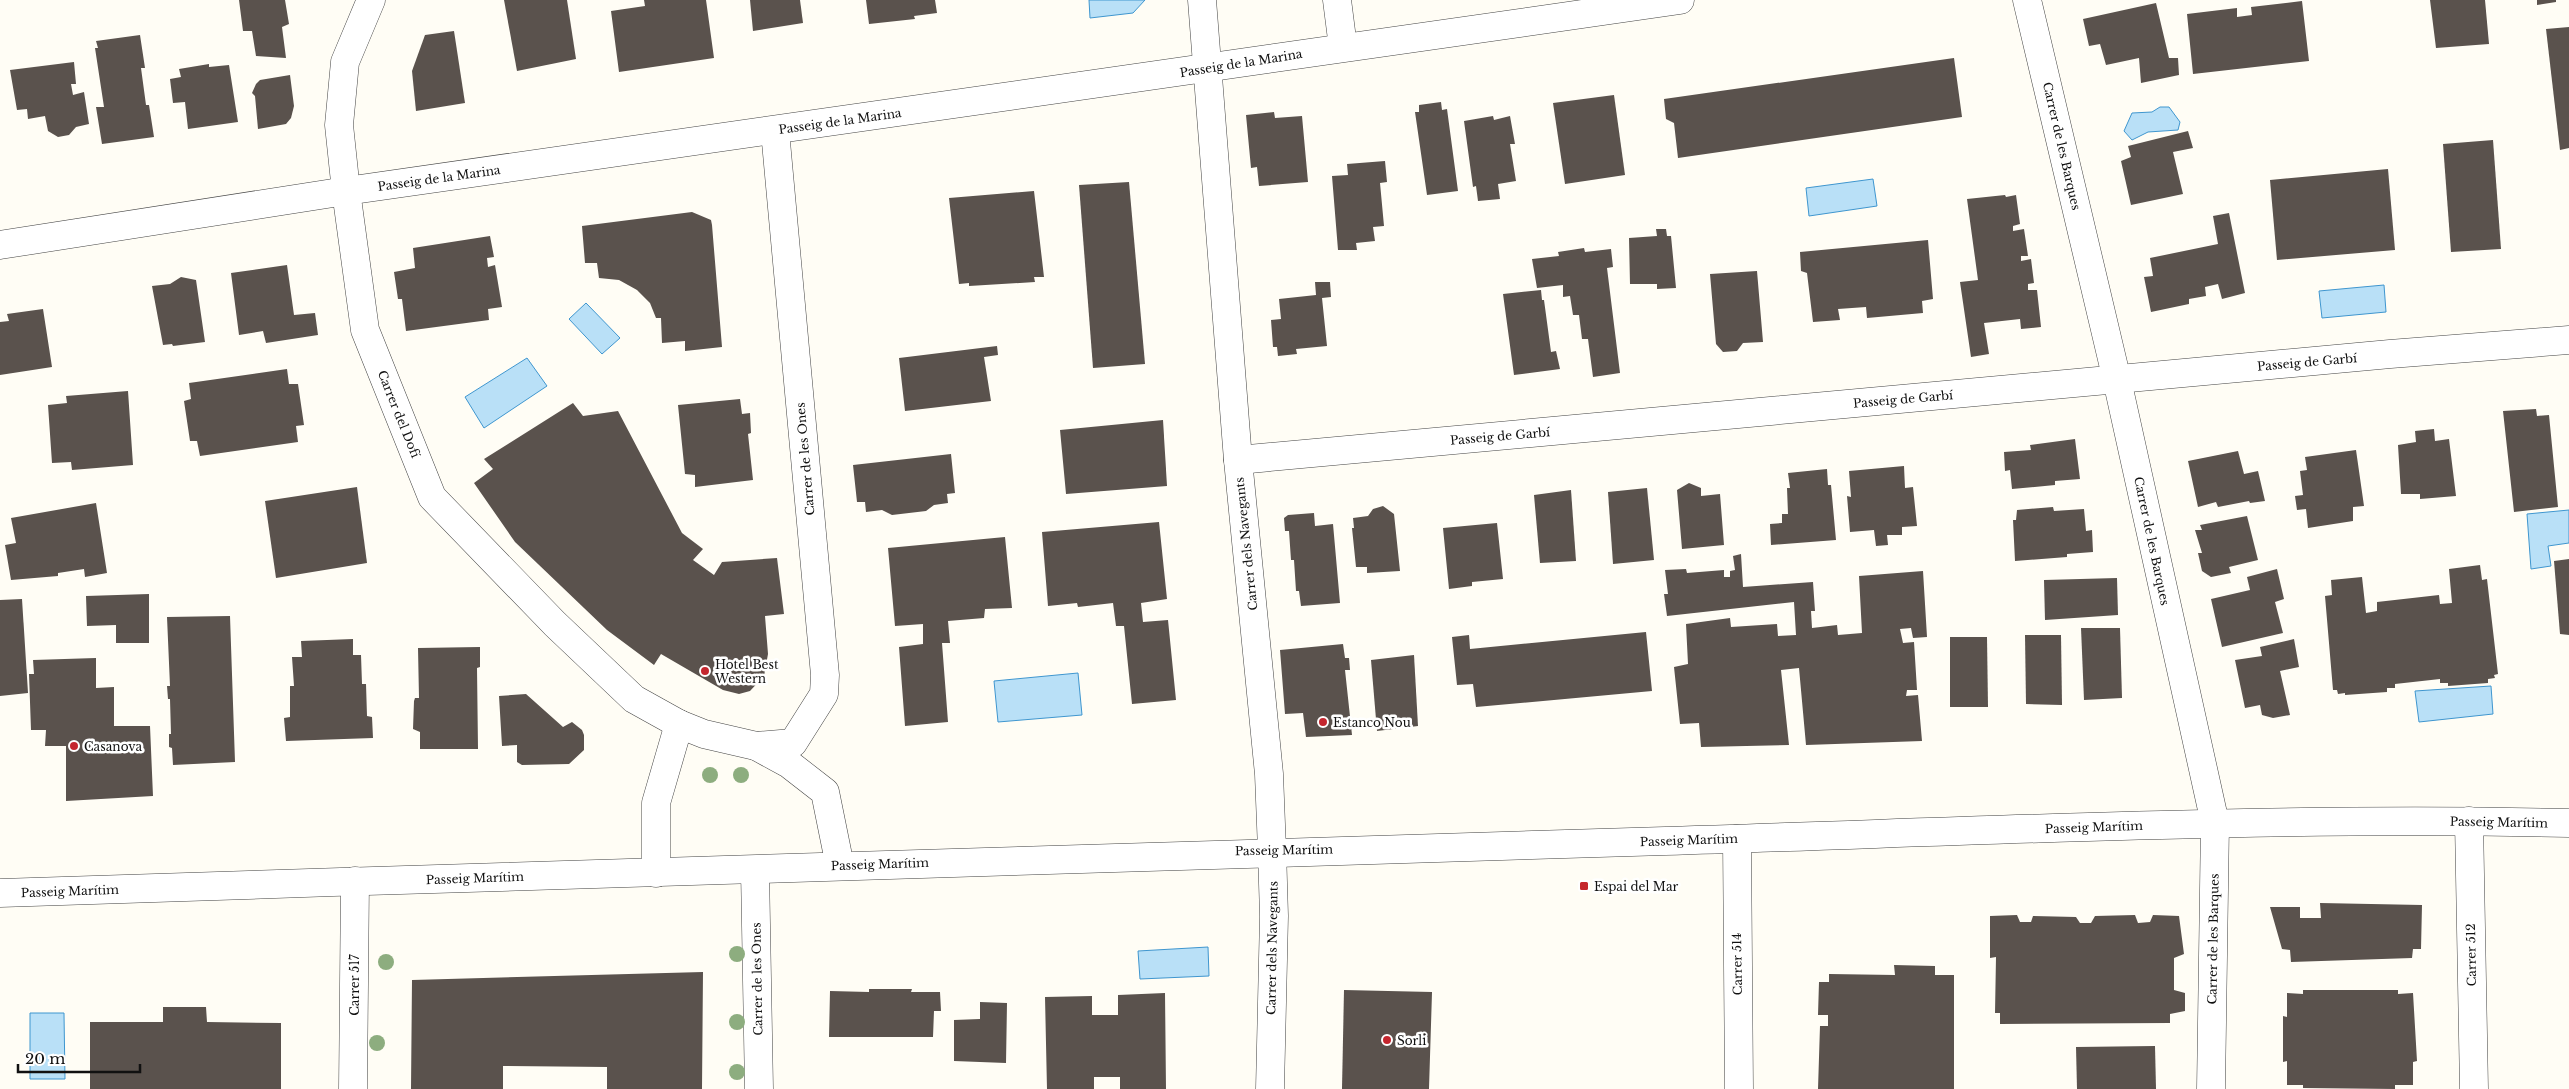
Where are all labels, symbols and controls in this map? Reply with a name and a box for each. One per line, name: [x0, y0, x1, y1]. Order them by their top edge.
street label: Passeig de la Marina: [1179, 46, 1304, 80]
street label: Carrer de les Barques: [2040, 80, 2084, 212]
street label: Passeig de la Marina: [778, 105, 903, 137]
street label: Passeig de la Marina: [377, 162, 502, 194]
street label: Passeig de Garbí: [2256, 350, 2359, 374]
street label: Carrer del Dofí: [375, 368, 424, 461]
street label: Passeig de Garbí: [1852, 387, 1955, 411]
street label: Carrer de les Ones: [793, 402, 817, 516]
street label: Passeig de Garbí: [1449, 424, 1552, 448]
street label: Carrer de les Barques: [2131, 475, 2173, 607]
street label: Carrer dels Navegants: [1232, 477, 1260, 611]
place label: Hotel Best Western: [714, 657, 779, 686]
marker: Hotel Best Western: [699, 665, 711, 677]
place label: Estanco Nou: [1333, 715, 1411, 730]
marker: Estanco Nou: [1317, 716, 1329, 728]
place label: Casanova: [84, 739, 142, 754]
marker: Casanova: [68, 740, 80, 752]
street label: Passeig Marítim: [2450, 814, 2548, 830]
street label: Passeig Marítim: [2045, 818, 2143, 836]
street label: Passeig Marítim: [1640, 831, 1738, 849]
street label: Passeig Marítim: [1235, 842, 1333, 858]
street label: Passeig Marítim: [831, 855, 929, 873]
street label: Passeig Marítim: [426, 869, 524, 887]
street label: Carrer de les Barques: [2204, 873, 2222, 1005]
place label: Espai del Mar: [1594, 879, 1679, 894]
marker: Espai del Mar: [1578, 880, 1590, 892]
street label: Carrer dels Navegants: [1263, 881, 1281, 1015]
street label: Passeig Marítim: [21, 882, 119, 900]
street label: Carrer de les Ones: [749, 922, 765, 1036]
street label: Carrer 512: [2463, 923, 2479, 987]
street label: Carrer 514: [1729, 933, 1745, 995]
street label: Carrer 517: [347, 953, 362, 1016]
place label: Sorli: [1397, 1033, 1426, 1048]
marker: Sorli: [1381, 1034, 1393, 1046]
scale bar: [18, 1042, 140, 1074]
text: 20 m: [25, 1049, 65, 1068]

